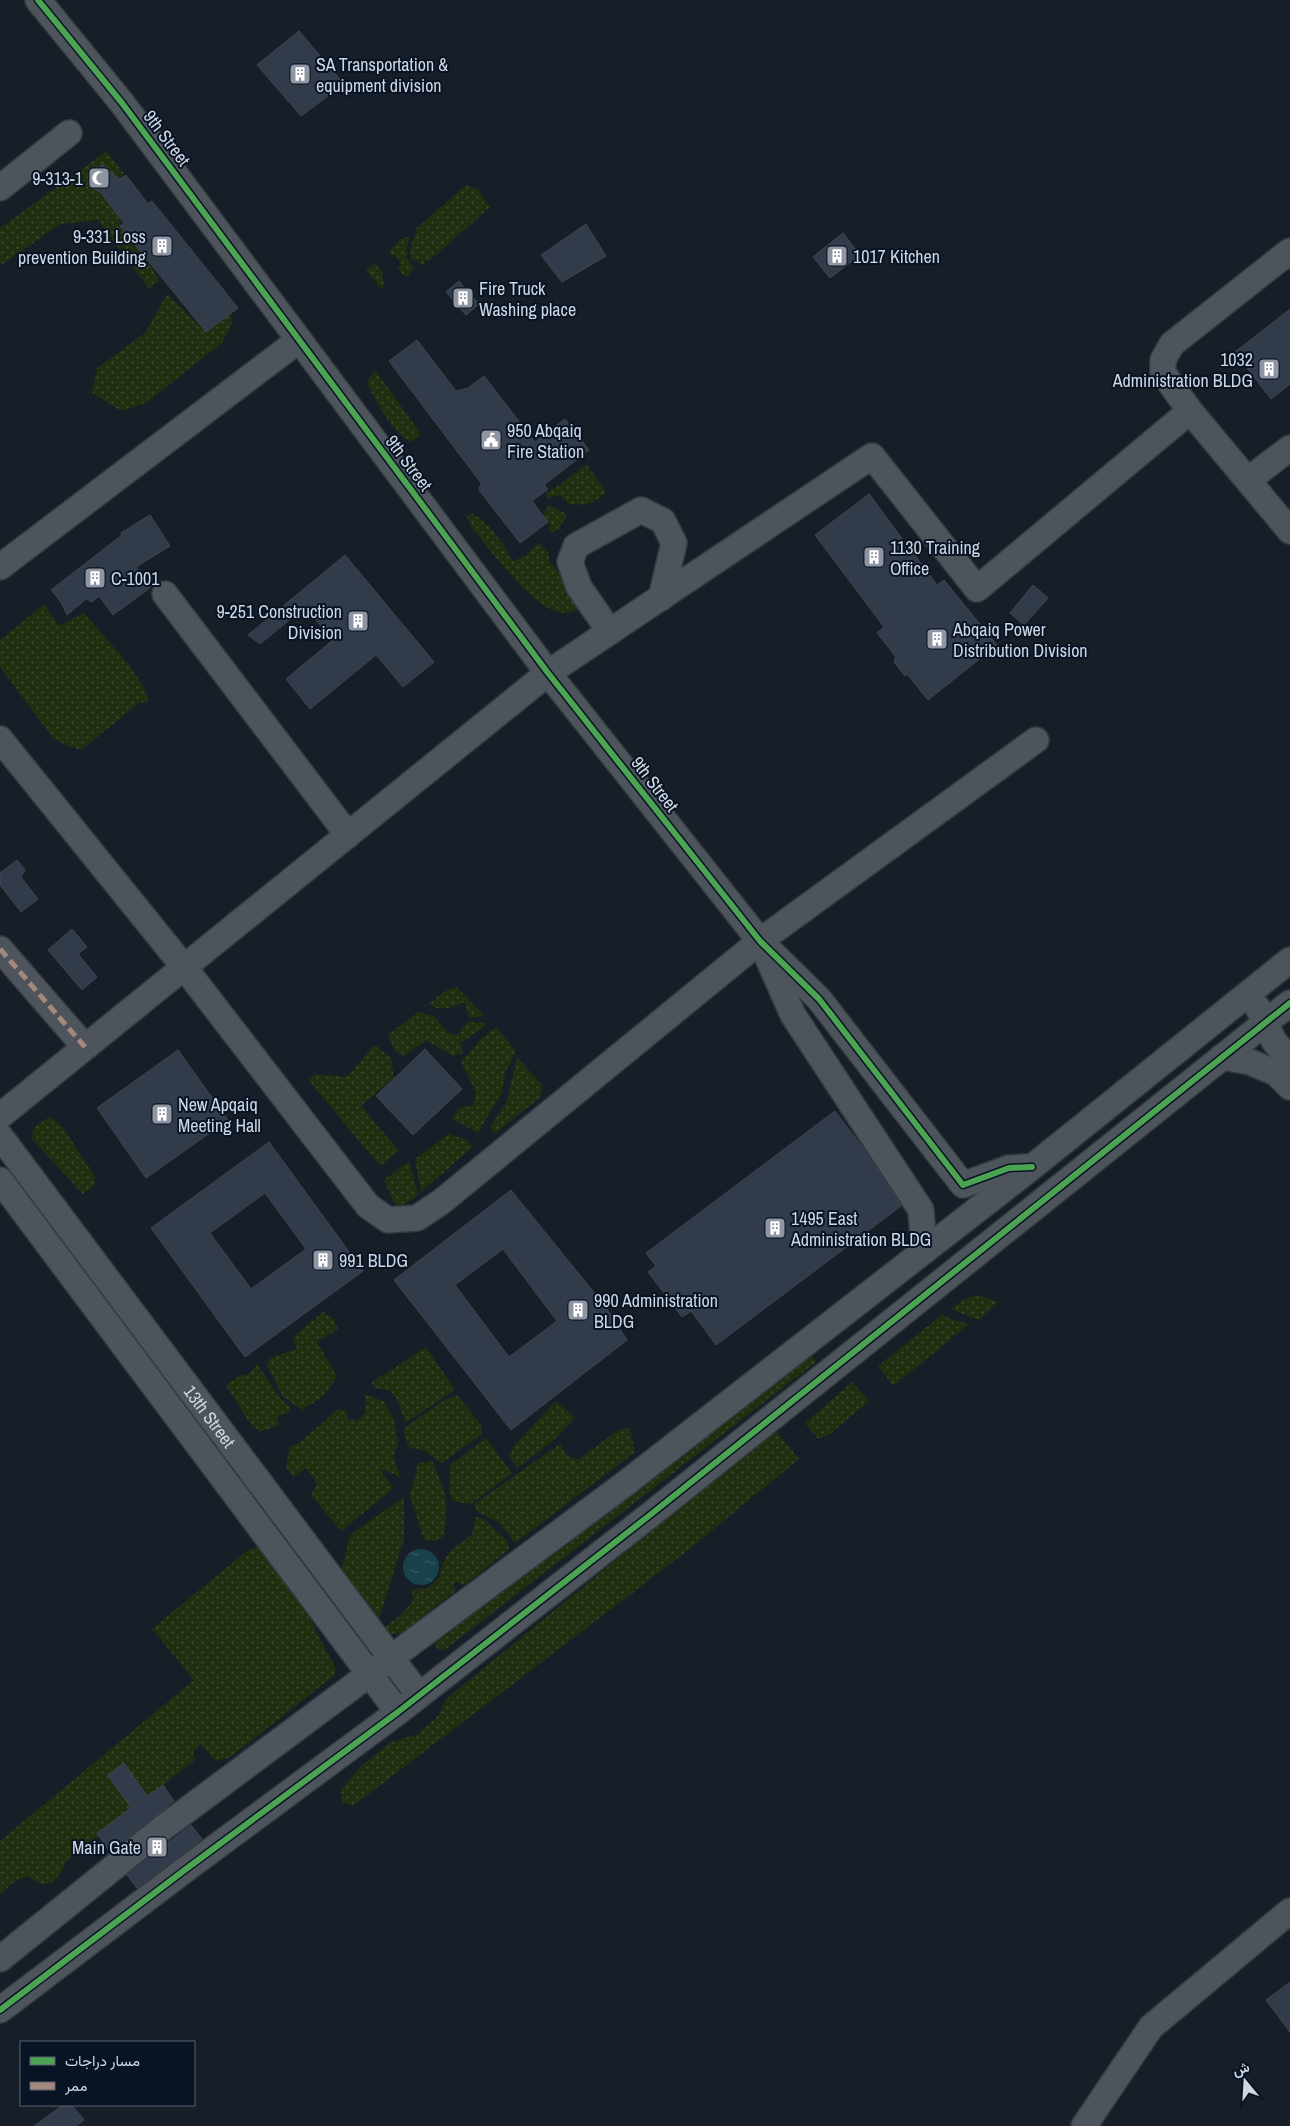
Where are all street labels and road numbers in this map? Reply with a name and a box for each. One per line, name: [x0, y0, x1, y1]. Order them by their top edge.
street label: 9th Street: [138, 105, 196, 171]
street label: 9th Street: [380, 430, 438, 496]
street label: 9th Street: [625, 751, 685, 817]
street label: 13th Street: [178, 1380, 242, 1452]

